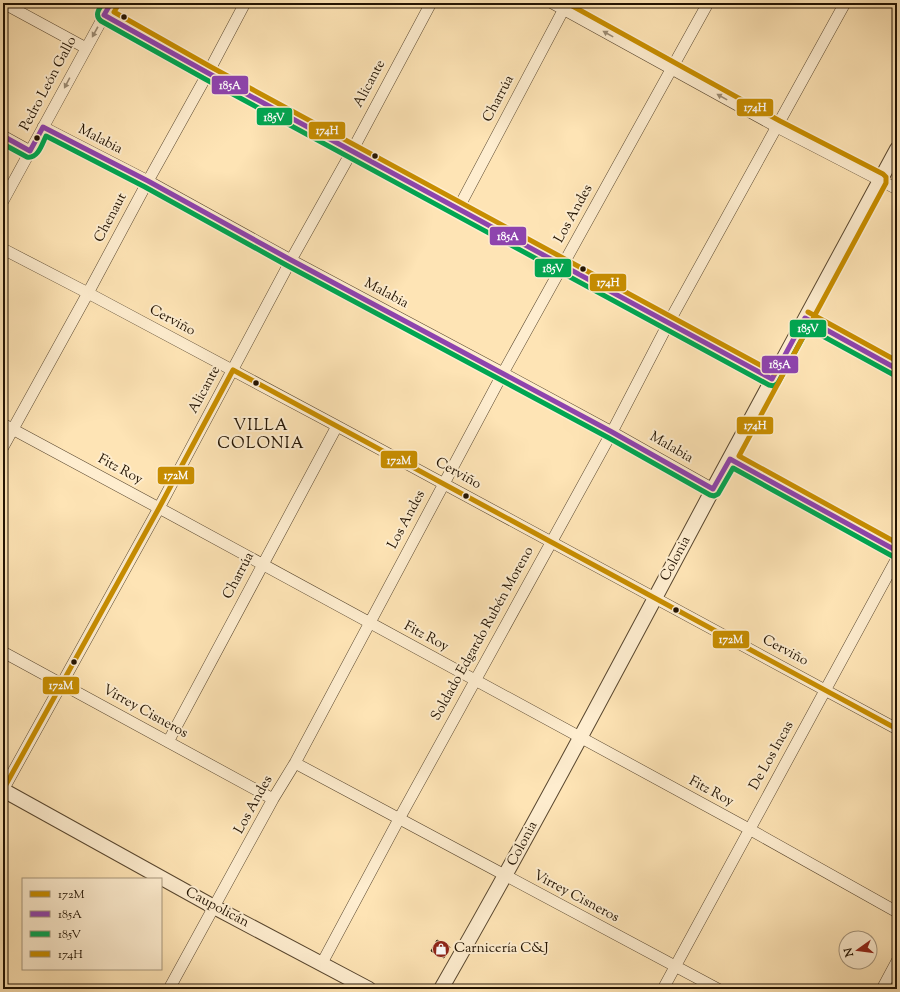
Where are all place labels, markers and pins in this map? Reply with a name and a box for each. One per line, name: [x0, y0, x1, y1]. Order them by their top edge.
unlabelled marker: [119, 12, 129, 22]
unlabelled marker: [32, 133, 42, 143]
unlabelled marker: [370, 151, 380, 161]
unlabelled marker: [578, 264, 588, 274]
unlabelled marker: [251, 378, 261, 388]
unlabelled marker: [461, 491, 471, 501]
unlabelled marker: [671, 605, 681, 615]
unlabelled marker: [69, 657, 79, 667]
shop icon: Carnicería C&J: [431, 939, 451, 959]
place label: Carnicería C&J: [454, 939, 548, 959]

